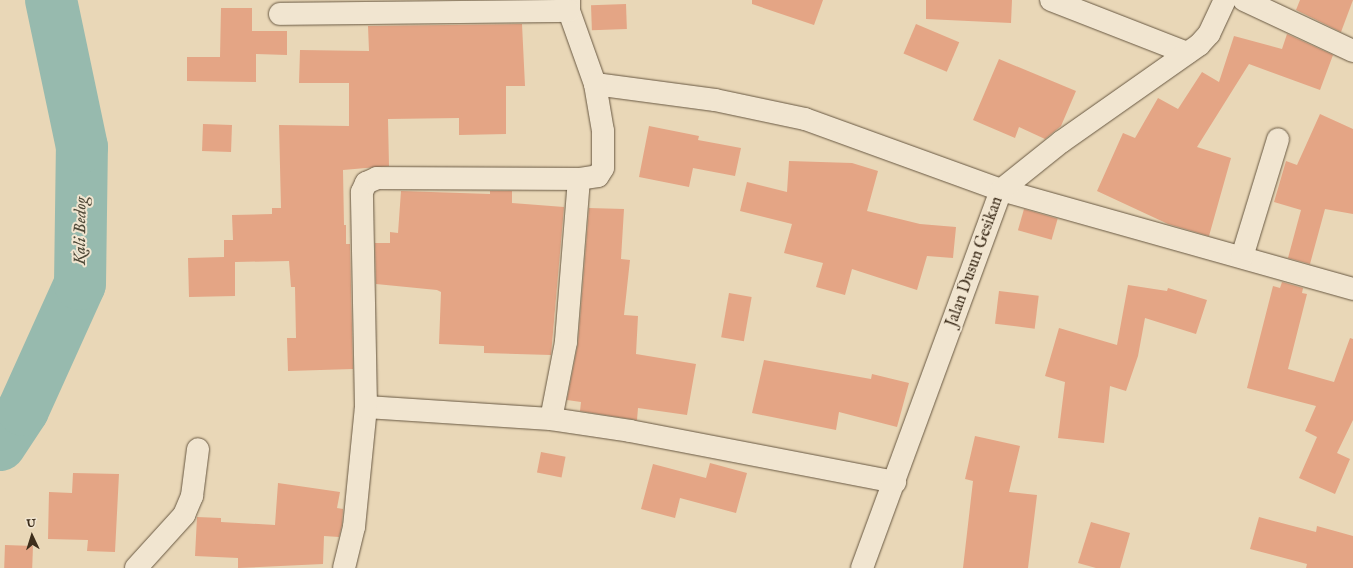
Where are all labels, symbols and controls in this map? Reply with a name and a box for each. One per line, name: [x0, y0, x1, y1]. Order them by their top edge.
street label: Jalan Dusun Gesikan: [942, 194, 1008, 330]
water label: Kali Bedog: [70, 197, 92, 265]
north arrow: [12, 516, 52, 556]
text: U: [26, 517, 36, 531]

